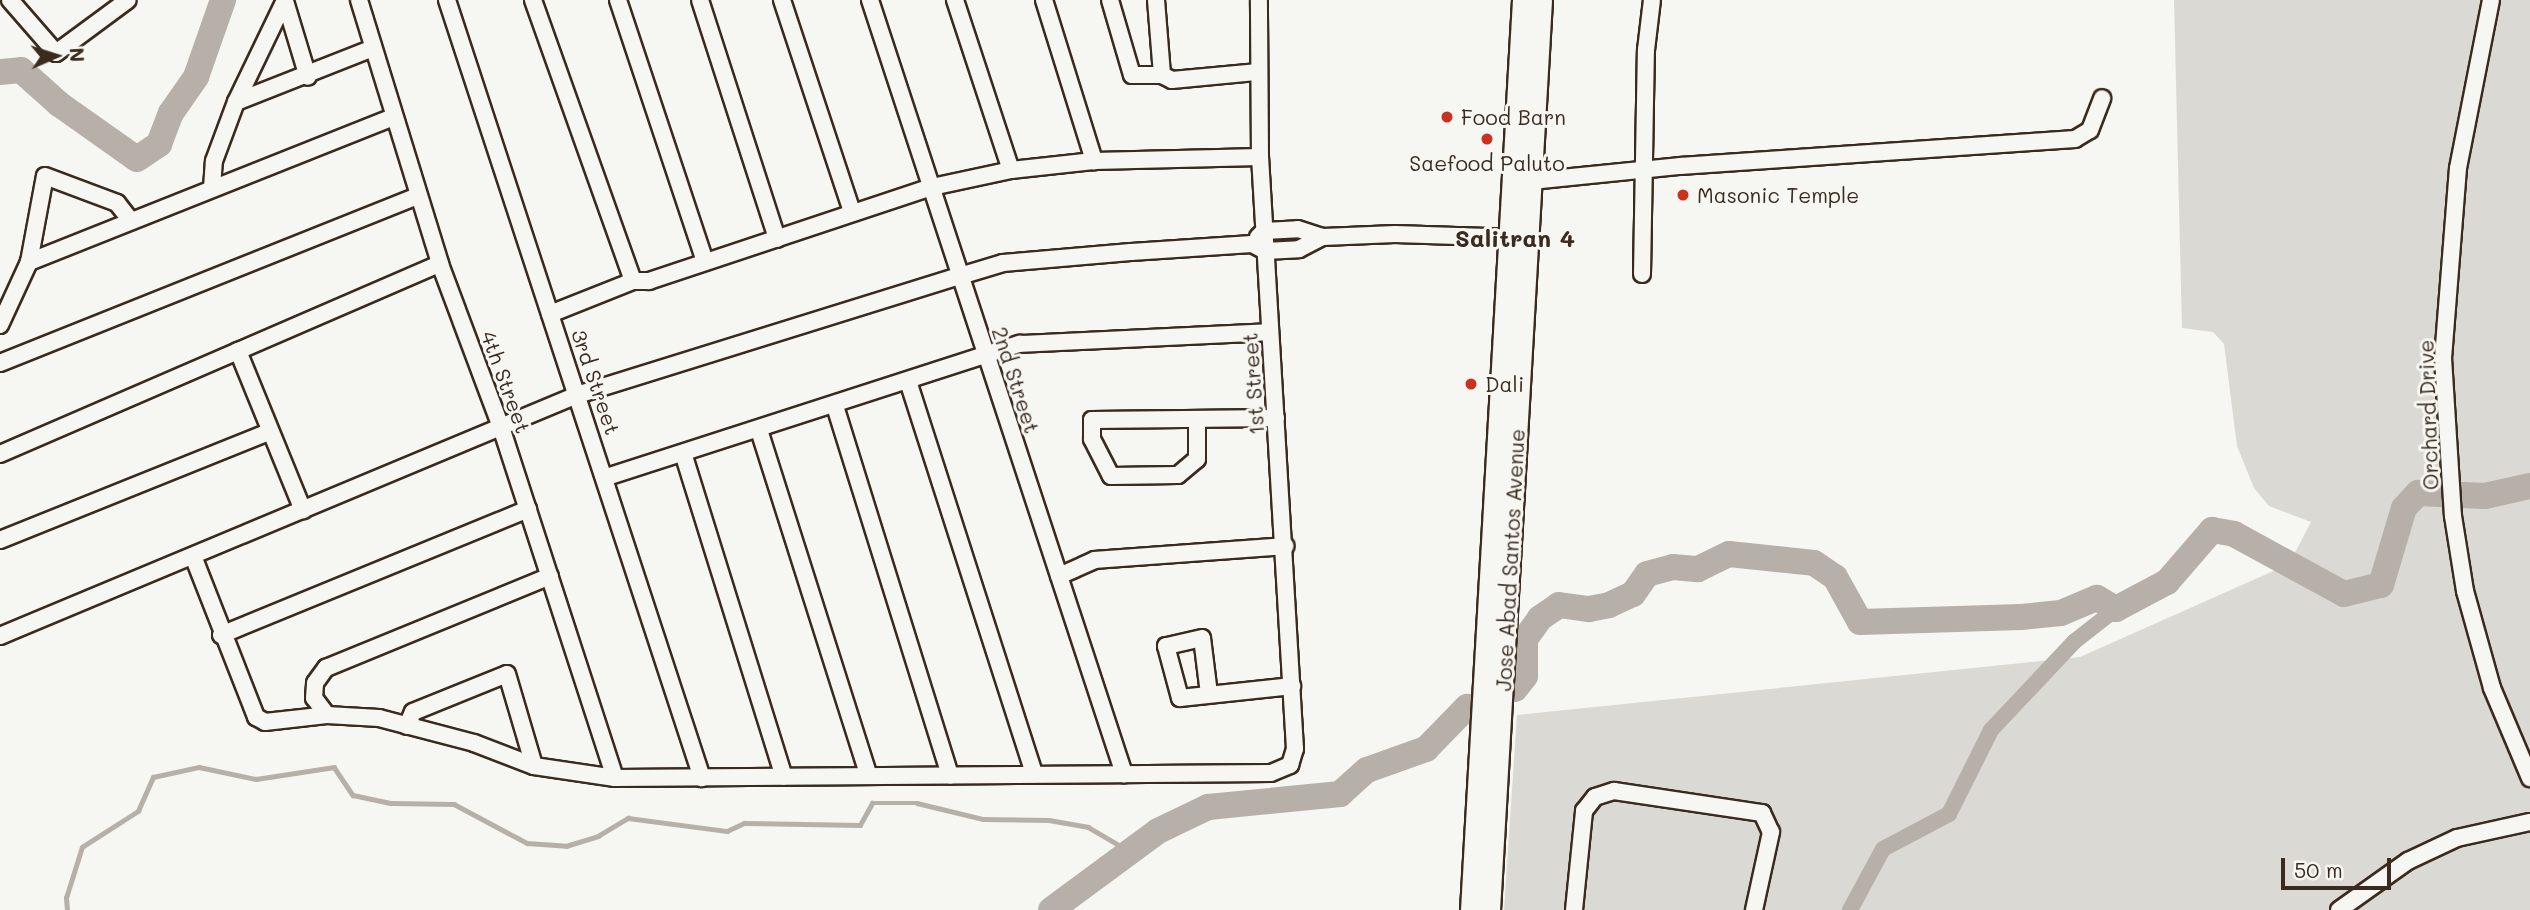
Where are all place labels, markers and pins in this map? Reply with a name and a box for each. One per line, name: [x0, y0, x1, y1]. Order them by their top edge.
place label: Food Barn: [1461, 104, 1566, 130]
marker: Food Barn: [1439, 109, 1455, 125]
marker: Saefood Paluto: [1479, 131, 1495, 147]
place label: Saefood Paluto: [1409, 150, 1565, 176]
place label: Masonic Temple: [1697, 182, 1859, 208]
marker: Masonic Temple: [1675, 187, 1691, 203]
place label: Dali: [1485, 371, 1524, 397]
marker: Dali: [1463, 376, 1479, 392]

